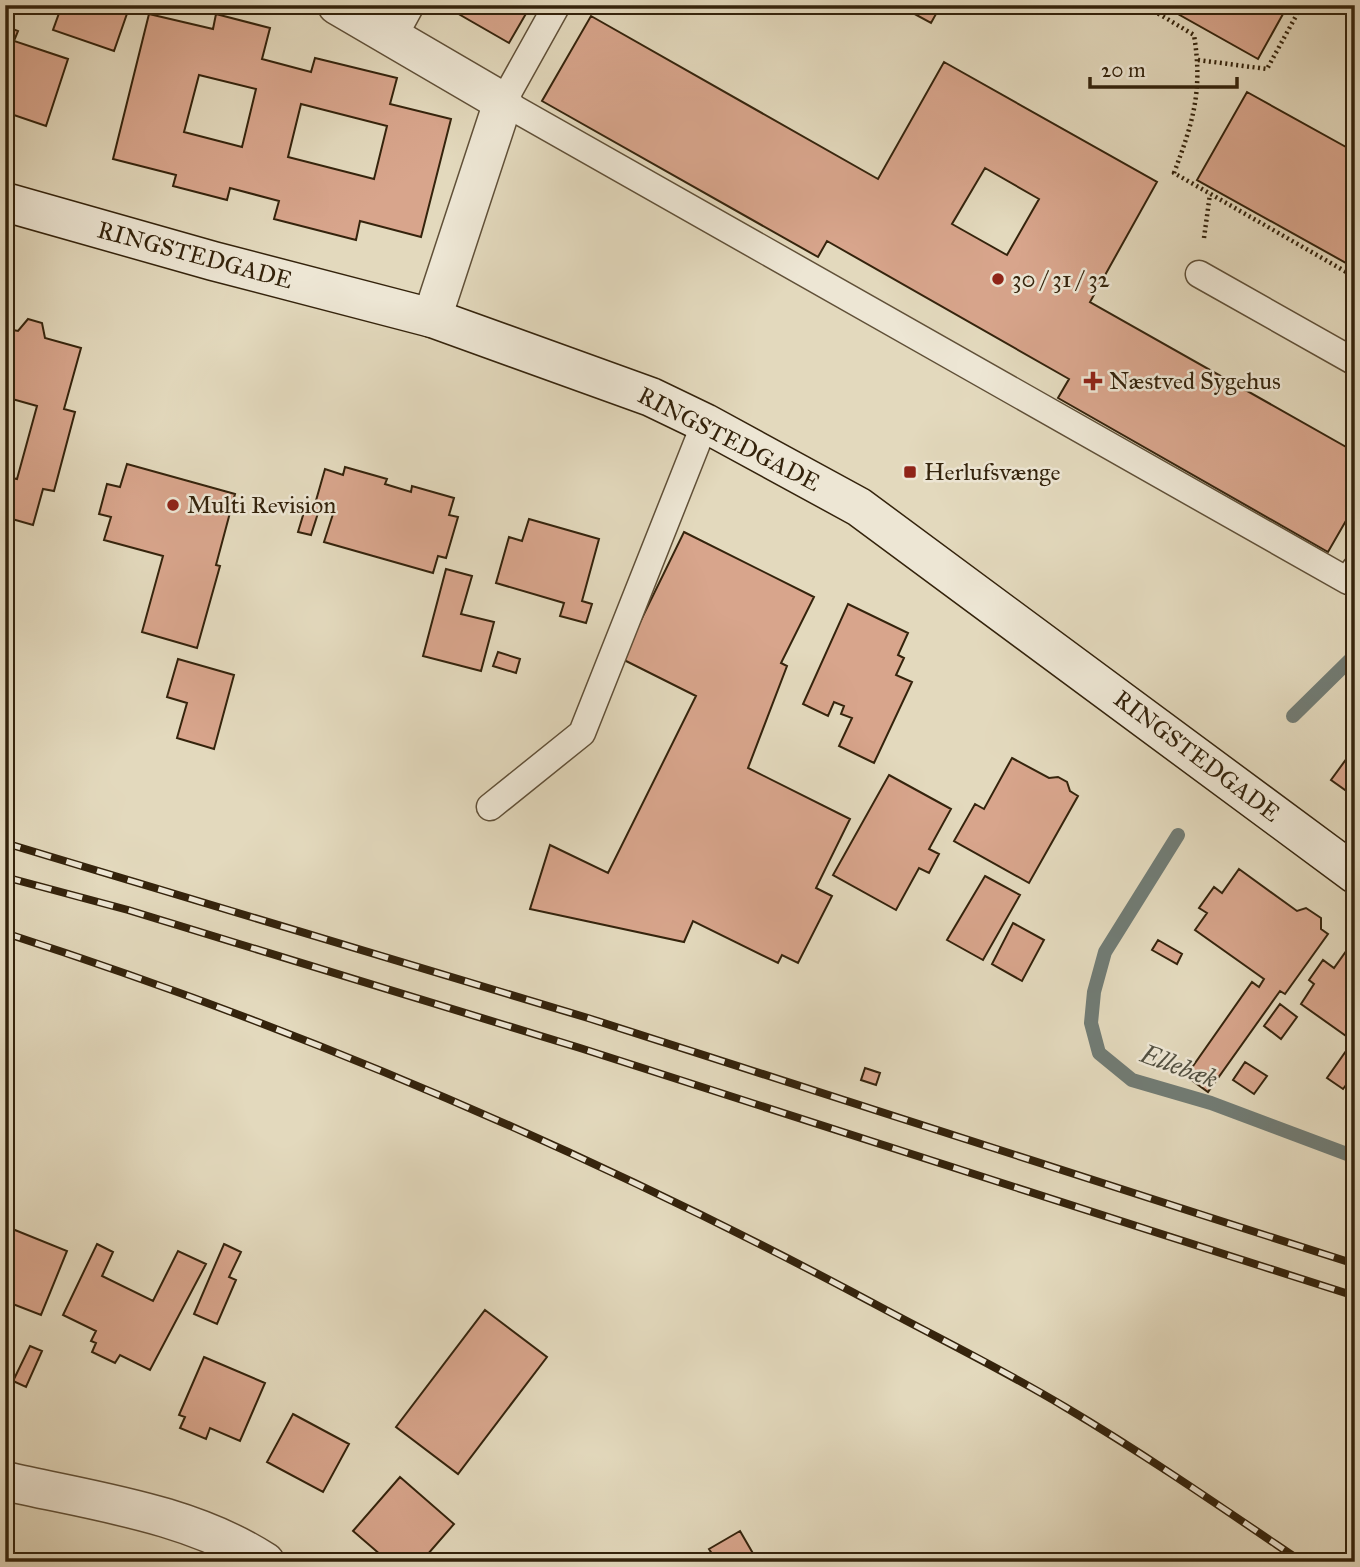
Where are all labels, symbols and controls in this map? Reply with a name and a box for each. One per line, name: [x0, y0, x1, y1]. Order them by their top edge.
scale bar: [1090, 46, 1238, 90]
text: 20 m: [1101, 57, 1146, 83]
street label: RINGSTEDGADE: [94, 215, 296, 295]
place label: 30 / 31 / 32: [1012, 264, 1110, 294]
marker: 30 / 31 / 32: [990, 271, 1006, 287]
place label: Næstved Sygehus: [1109, 366, 1281, 396]
marker: Næstved Sygehus: [1083, 371, 1103, 391]
street label: RINGSTEDGADE: [633, 380, 825, 498]
place label: Herlufsvænge: [924, 457, 1061, 487]
marker: Herlufsvænge: [902, 464, 918, 480]
place label: Multi Revision: [187, 490, 336, 520]
marker: Multi Revision: [165, 497, 181, 513]
street label: RINGSTEDGADE: [1108, 684, 1286, 828]
water label: Ellebæk: [1135, 1037, 1222, 1095]

